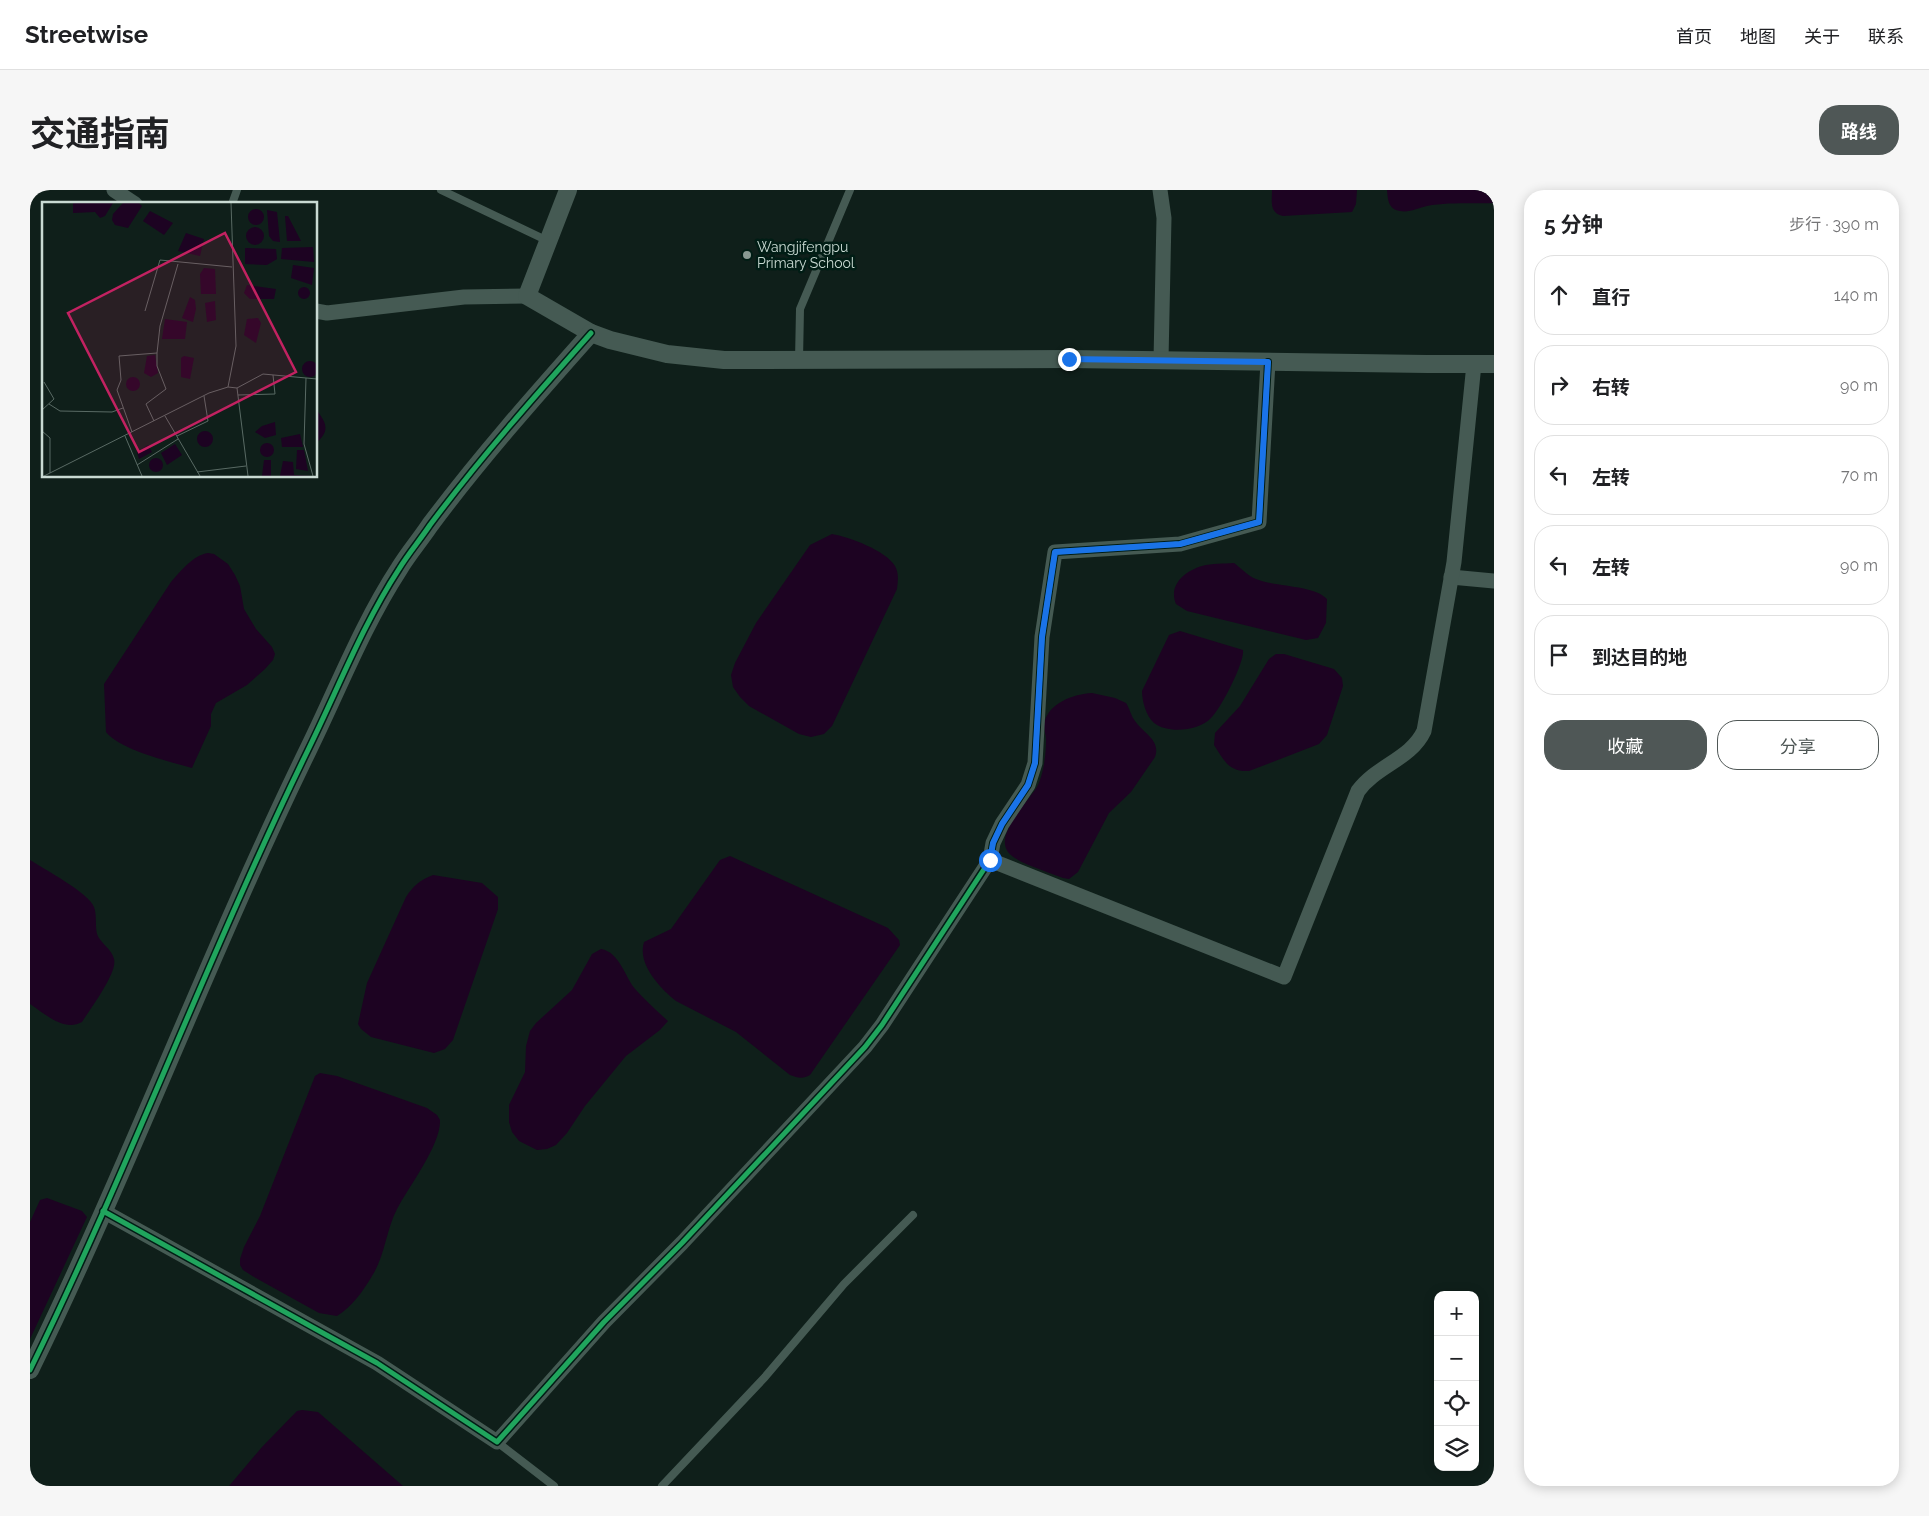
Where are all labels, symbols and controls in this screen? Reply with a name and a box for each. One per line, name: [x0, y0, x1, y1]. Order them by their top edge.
text: Streetwise: [25, 20, 148, 49]
text: 首页: [1676, 26, 1712, 47]
text: 地图: [1740, 26, 1776, 47]
text: 关于: [1804, 26, 1840, 47]
text: 联系: [1868, 26, 1904, 47]
button: 路线: [1819, 105, 1899, 155]
text: 交通指南: [30, 113, 170, 154]
inset map: [42, 202, 318, 478]
text: 5 分钟: [1544, 212, 1603, 237]
text: 步行 · 390 m: [1789, 215, 1879, 234]
place label: Wangjifengpu Primary School: [757, 239, 855, 271]
marker: Wangjifengpu Primary School: [741, 249, 753, 261]
icon: ahead: [1545, 281, 1573, 309]
text: 直行: [1592, 286, 1630, 308]
text: 140 m: [1834, 286, 1878, 305]
route end: [1058, 348, 1081, 371]
icon: right: [1545, 371, 1573, 399]
text: 右转: [1592, 376, 1630, 398]
text: 90 m: [1840, 376, 1878, 395]
icon: left: [1545, 461, 1573, 489]
text: 左转: [1592, 466, 1630, 488]
text: 70 m: [1841, 466, 1878, 485]
icon: left: [1545, 551, 1573, 579]
text: 左转: [1592, 556, 1630, 578]
text: 90 m: [1840, 556, 1878, 575]
icon: arrive: [1545, 641, 1573, 669]
text: 到达目的地: [1592, 646, 1687, 668]
button: 收藏: [1544, 720, 1707, 770]
button: 分享: [1717, 720, 1879, 770]
route start: [979, 849, 1002, 872]
map controls: [1434, 1291, 1479, 1471]
button: +: [1434, 1291, 1479, 1336]
button: −: [1434, 1336, 1479, 1381]
button: locate: [1434, 1381, 1479, 1426]
button: layers: [1434, 1426, 1479, 1471]

